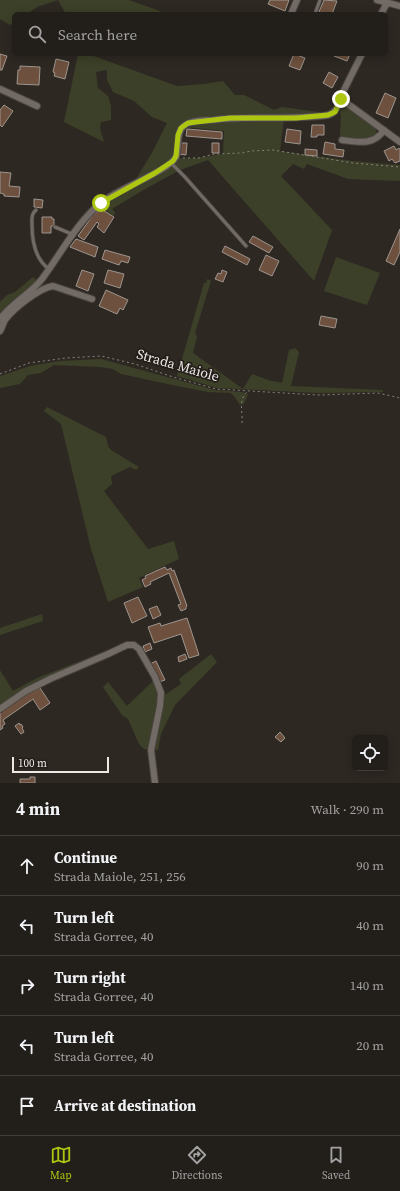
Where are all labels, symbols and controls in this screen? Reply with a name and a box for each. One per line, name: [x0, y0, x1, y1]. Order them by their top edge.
search box: [12, 12, 388, 56]
icon: search: [26, 23, 48, 45]
text: Search here: [58, 24, 137, 45]
route end: [332, 90, 350, 108]
route start: [92, 194, 110, 212]
street label: Strada Maiole: [134, 344, 222, 386]
map controls: [352, 735, 388, 771]
button: locate: [352, 735, 388, 771]
scale bar: [12, 755, 109, 774]
text: 100 m: [18, 756, 47, 771]
text: 4 min: [16, 797, 60, 821]
text: Walk · 290 m: [311, 801, 384, 818]
text: Continue: [54, 847, 117, 868]
icon: ahead: [16, 855, 38, 877]
text: 90 m: [356, 857, 384, 874]
text: Strada Maiole, 251, 256: [54, 868, 186, 885]
text: Turn left: [54, 907, 114, 928]
icon: left: [16, 915, 38, 937]
text: 40 m: [356, 917, 384, 934]
text: Strada Gorree, 40: [54, 928, 153, 945]
text: Turn right: [54, 967, 126, 988]
icon: right: [16, 975, 38, 997]
text: 140 m: [350, 977, 384, 994]
text: Strada Gorree, 40: [54, 988, 153, 1005]
text: Turn left: [54, 1027, 114, 1048]
icon: left: [16, 1035, 38, 1057]
text: 20 m: [356, 1037, 384, 1054]
text: Strada Gorree, 40: [54, 1048, 153, 1065]
icon: arrive: [16, 1095, 38, 1117]
text: Arrive at destination: [54, 1095, 196, 1116]
tab: Map: [50, 1144, 72, 1183]
tab: Directions: [171, 1144, 222, 1183]
tab: Saved: [322, 1144, 350, 1183]

